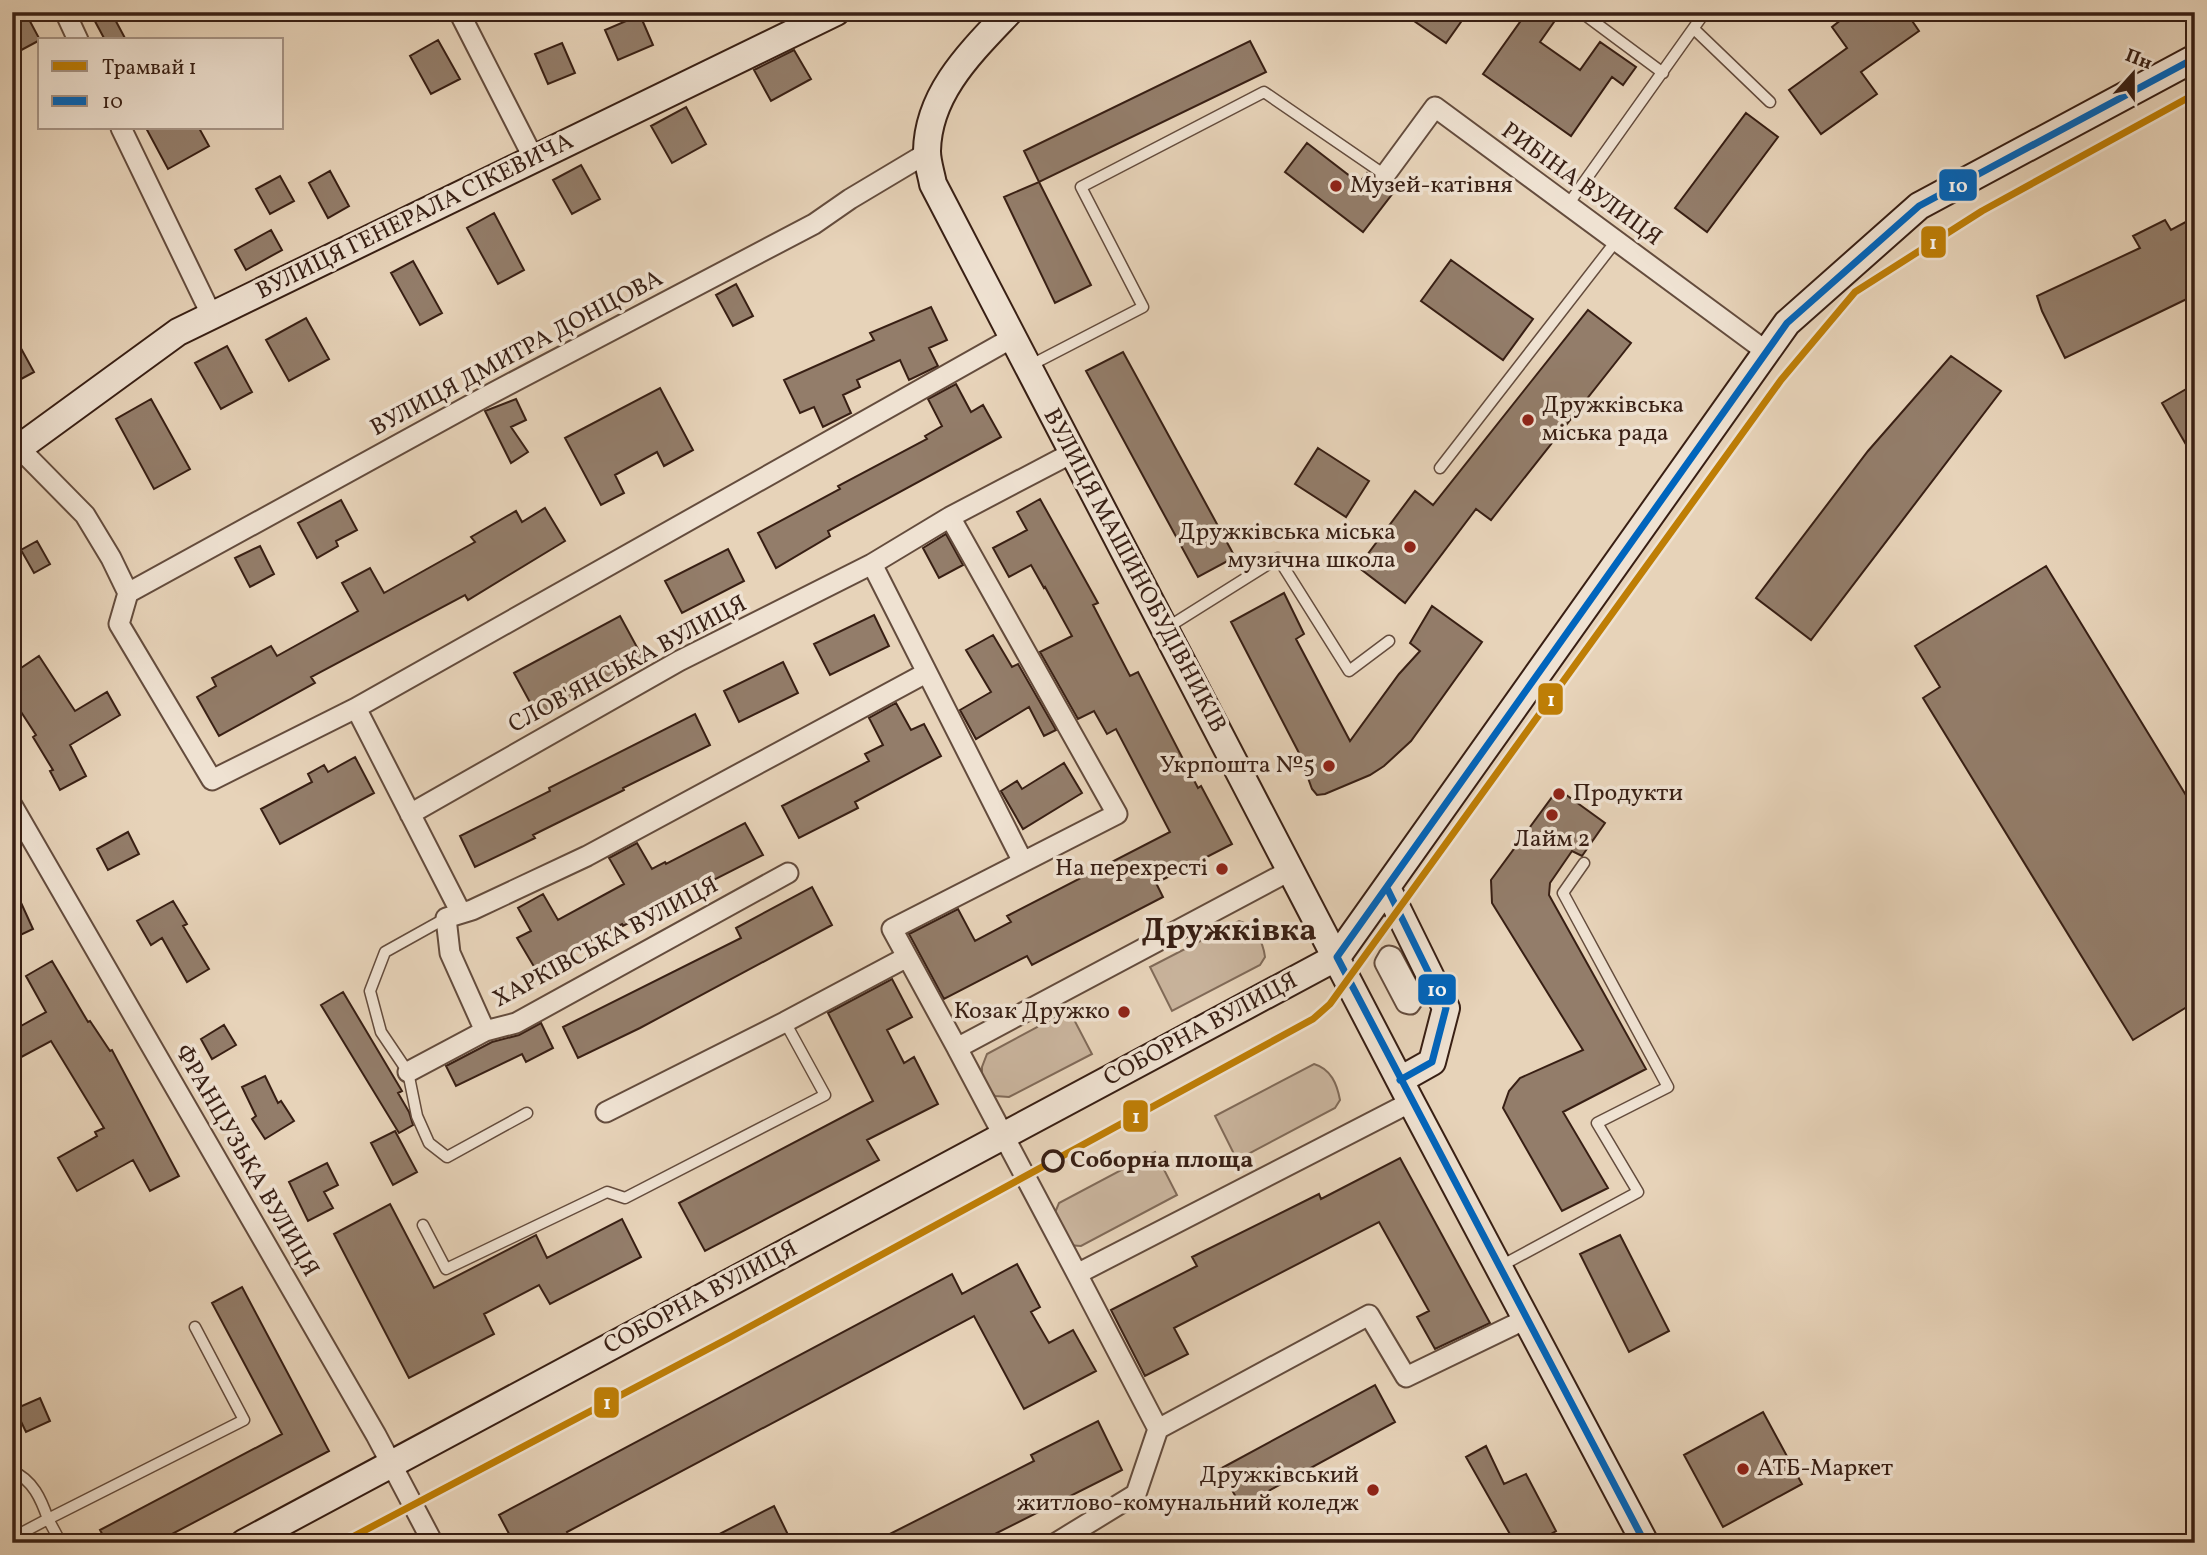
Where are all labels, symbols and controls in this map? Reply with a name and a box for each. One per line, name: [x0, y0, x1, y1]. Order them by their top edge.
legend: [38, 38, 284, 130]
north arrow: [2098, 38, 2168, 108]
text: Пн: [2121, 43, 2156, 77]
text: Трамвай 1: [102, 54, 197, 83]
text: 10: [102, 88, 123, 117]
street label: РИБІНА ВУЛИЦЯ: [1494, 115, 1668, 255]
street label: ВУЛИЦЯ ГЕНЕРАЛА СІКЕВИЧА: [251, 125, 579, 309]
line badge: 10: [1938, 168, 1978, 202]
place label: Музей-катівня: [1350, 169, 1513, 203]
text: 10: [1948, 174, 1968, 200]
marker: Музей-катівня: [1328, 178, 1344, 194]
line badge: 1: [1920, 225, 1947, 259]
text: 1: [1929, 231, 1937, 257]
street label: ВУЛИЦЯ ДМИТРА ДОНЦОВА: [365, 262, 669, 446]
place label: Дружківська міська рада: [1542, 389, 1684, 451]
street label: ВУЛИЦЯ МАШИНОБУДІВНИКІВ: [1034, 403, 1234, 739]
marker: Дружківська міська рада: [1520, 412, 1536, 428]
place label: Дружківська міська музична школа: [1178, 516, 1396, 578]
marker: Дружківська міська музична школа: [1402, 539, 1418, 555]
street label: СЛОВ'ЯНСЬКА ВУЛИЦЯ: [503, 588, 753, 742]
line badge: 1: [1537, 682, 1564, 716]
text: 1: [1547, 688, 1555, 714]
place label: Укрпошта №5: [1160, 749, 1315, 783]
marker: Укрпошта №5: [1321, 758, 1337, 774]
place label: Продукти: [1573, 777, 1683, 811]
marker: Продукти: [1551, 786, 1567, 802]
marker: Лайм 2: [1544, 807, 1560, 823]
place label: Лайм 2: [1514, 823, 1590, 857]
place label: На перехресті: [1055, 852, 1208, 886]
marker: На перехресті: [1214, 861, 1230, 877]
street label: ХАРКІВСЬКА ВУЛИЦЯ: [487, 869, 725, 1017]
district label: Дружківка: [1141, 910, 1317, 954]
street label: СОБОРНА ВУЛИЦЯ: [1098, 964, 1304, 1096]
line badge: 10: [1417, 973, 1457, 1006]
text: 10: [1427, 978, 1447, 1004]
place label: Козак Дружко: [954, 995, 1110, 1029]
marker: Козак Дружко: [1116, 1004, 1132, 1020]
street label: ФРАНЦУЗЬКА ВУЛИЦЯ: [165, 1038, 327, 1284]
line badge: 1: [1122, 1099, 1149, 1133]
text: 1: [1132, 1105, 1140, 1131]
place label: Соборна площа: [1070, 1144, 1253, 1178]
marker: Соборна площа: [1042, 1150, 1064, 1172]
street label: СОБОРНА ВУЛИЦЯ: [598, 1232, 804, 1364]
line badge: 1: [593, 1386, 620, 1419]
text: 1: [603, 1391, 611, 1417]
place label: АТБ-Маркет: [1757, 1452, 1893, 1486]
place label: Дружківський житлово-комунальний коледж: [1016, 1459, 1359, 1521]
marker: АТБ-Маркет: [1735, 1461, 1751, 1477]
marker: Дружківський житлово-комунальний коледж: [1365, 1482, 1381, 1498]

